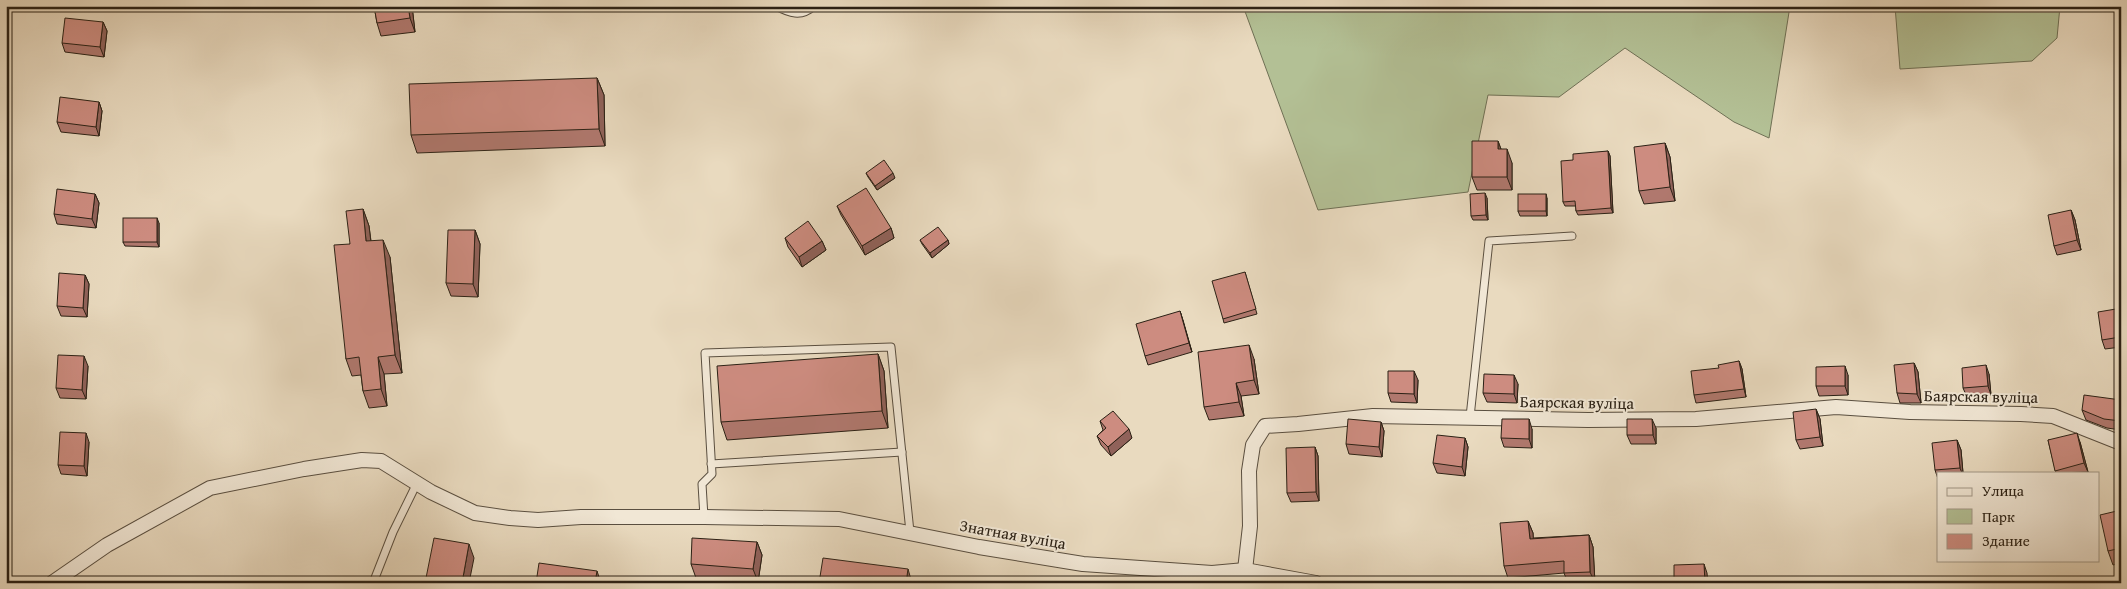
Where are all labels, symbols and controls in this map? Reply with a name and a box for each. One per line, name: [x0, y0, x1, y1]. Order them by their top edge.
street label: Баярская вуліца: [1924, 383, 2039, 409]
street label: Баярская вуліца: [1520, 389, 1635, 415]
legend: [1937, 472, 2100, 562]
text: Улица: [1982, 480, 2025, 501]
text: Парк: [1982, 506, 2015, 527]
street label: Знатная вуліца: [958, 513, 1068, 555]
text: Здание: [1982, 530, 2030, 551]

